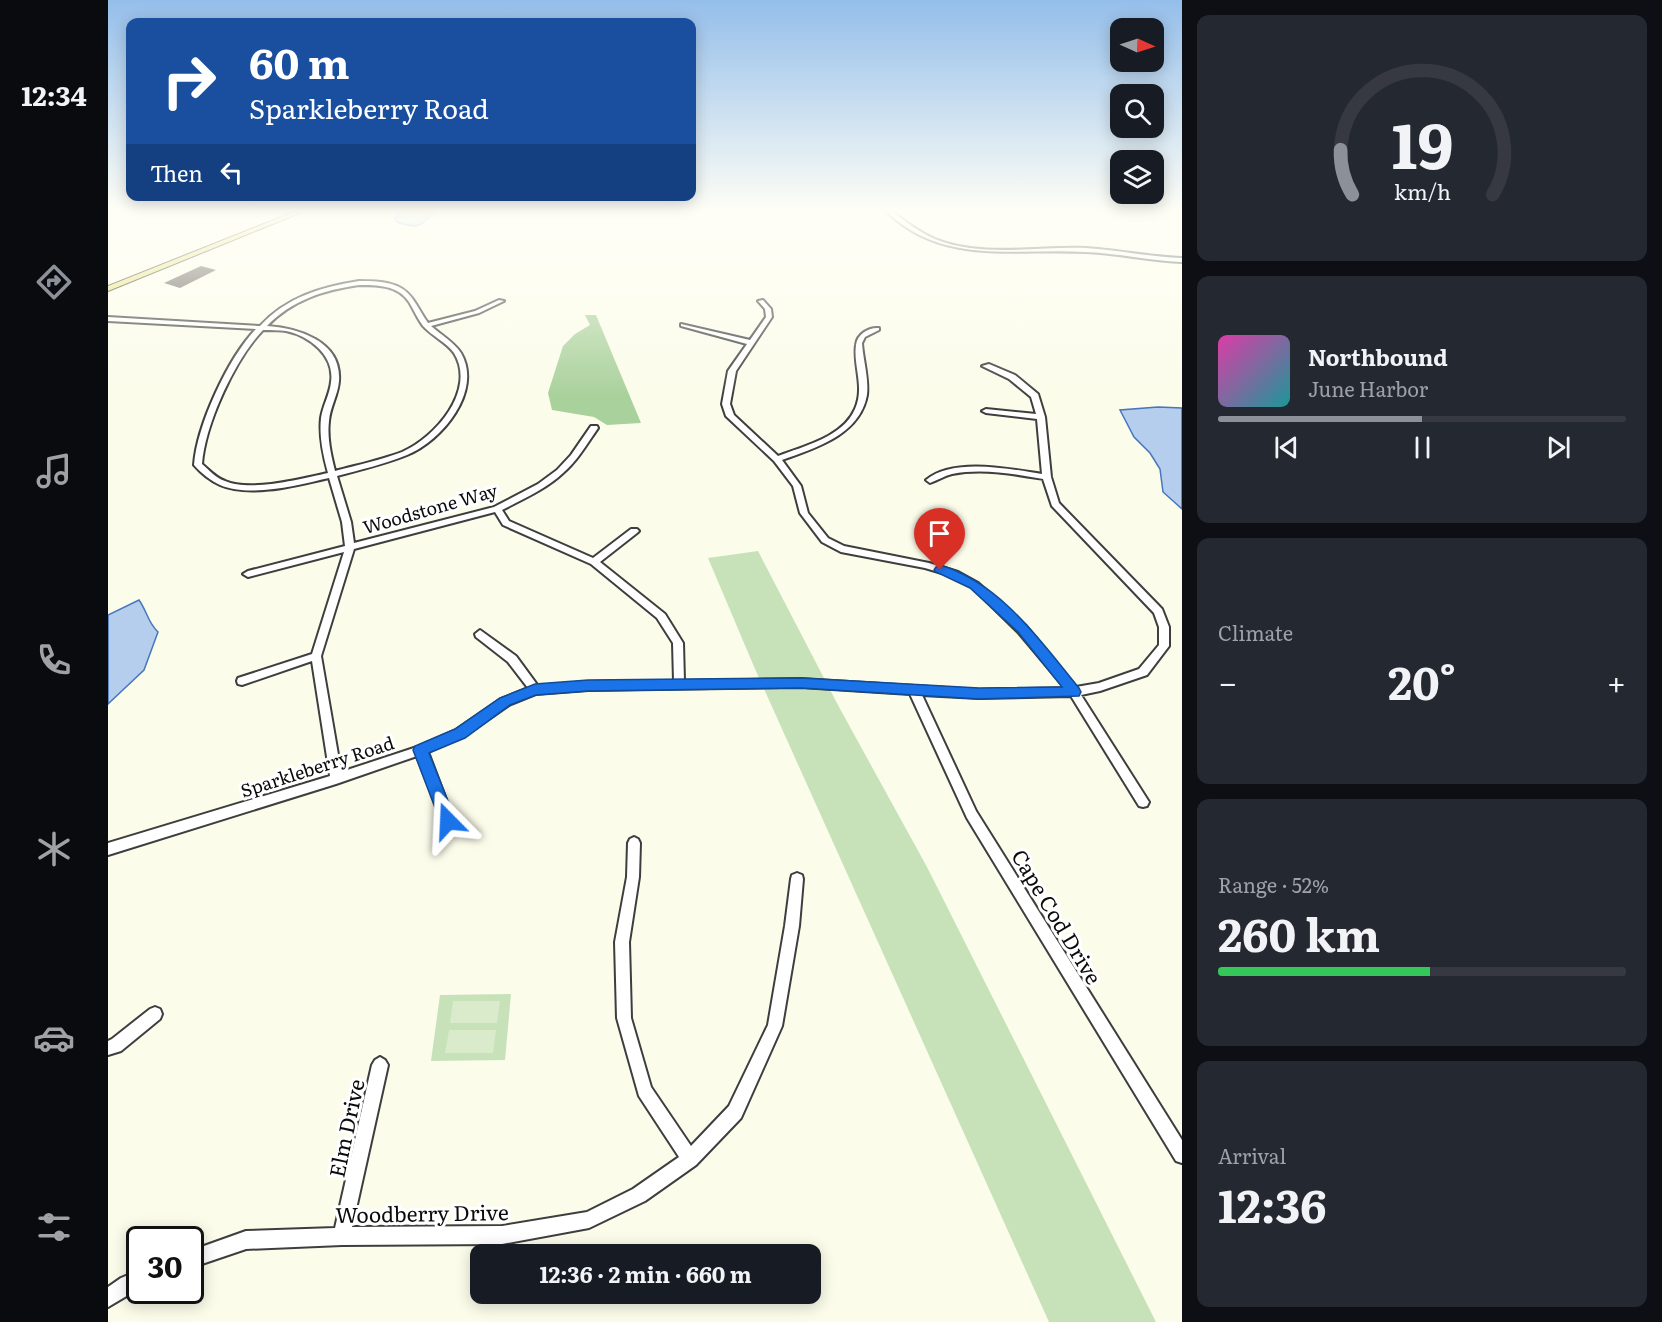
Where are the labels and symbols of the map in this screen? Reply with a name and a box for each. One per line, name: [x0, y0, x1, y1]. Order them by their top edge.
north arrow: [1110, 18, 1164, 72]
street label: Woodstone Way: [360, 476, 501, 540]
pin: [914, 508, 965, 570]
street label: Sparkleberry Road: [237, 728, 397, 804]
position arrow: [416, 789, 480, 853]
street label: Cape Cod Drive: [1005, 843, 1111, 990]
street label: Elm Drive: [319, 1076, 371, 1180]
street label: Woodberry Drive: [335, 1195, 509, 1229]
speed limit sign: 30: [126, 1226, 204, 1304]

